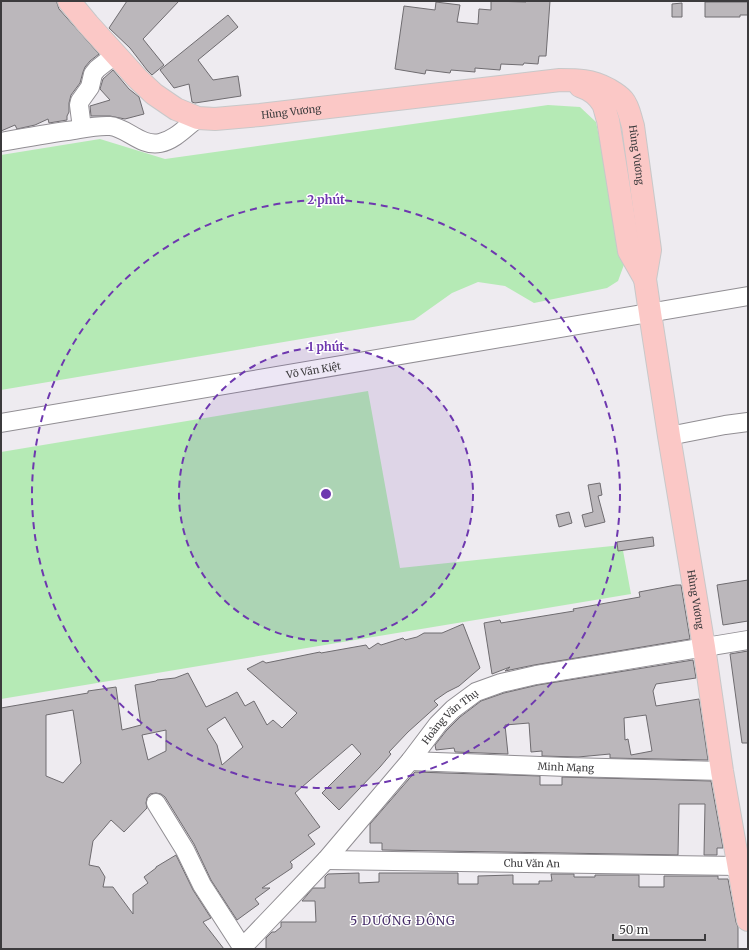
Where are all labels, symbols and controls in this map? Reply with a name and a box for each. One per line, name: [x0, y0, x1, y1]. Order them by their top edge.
street label: Hùng Vương: [260, 102, 322, 122]
street label: Hùng Vương: [626, 124, 647, 186]
text: 2 phút: [307, 192, 345, 207]
text: 1 phút: [308, 339, 344, 354]
street label: Võ Văn Kiệt: [284, 359, 342, 382]
centre of rings: [319, 487, 333, 501]
street label: Hùng Vương: [684, 569, 707, 630]
street label: Hoàng Văn Thụ: [419, 686, 481, 747]
street label: Minh Mạng: [537, 760, 594, 775]
street label: Chu Văn An: [504, 857, 561, 870]
district label: 5 DƯƠNG ĐÔNG: [350, 913, 456, 928]
scale bar: [613, 916, 705, 942]
text: 50 m: [619, 922, 648, 937]

